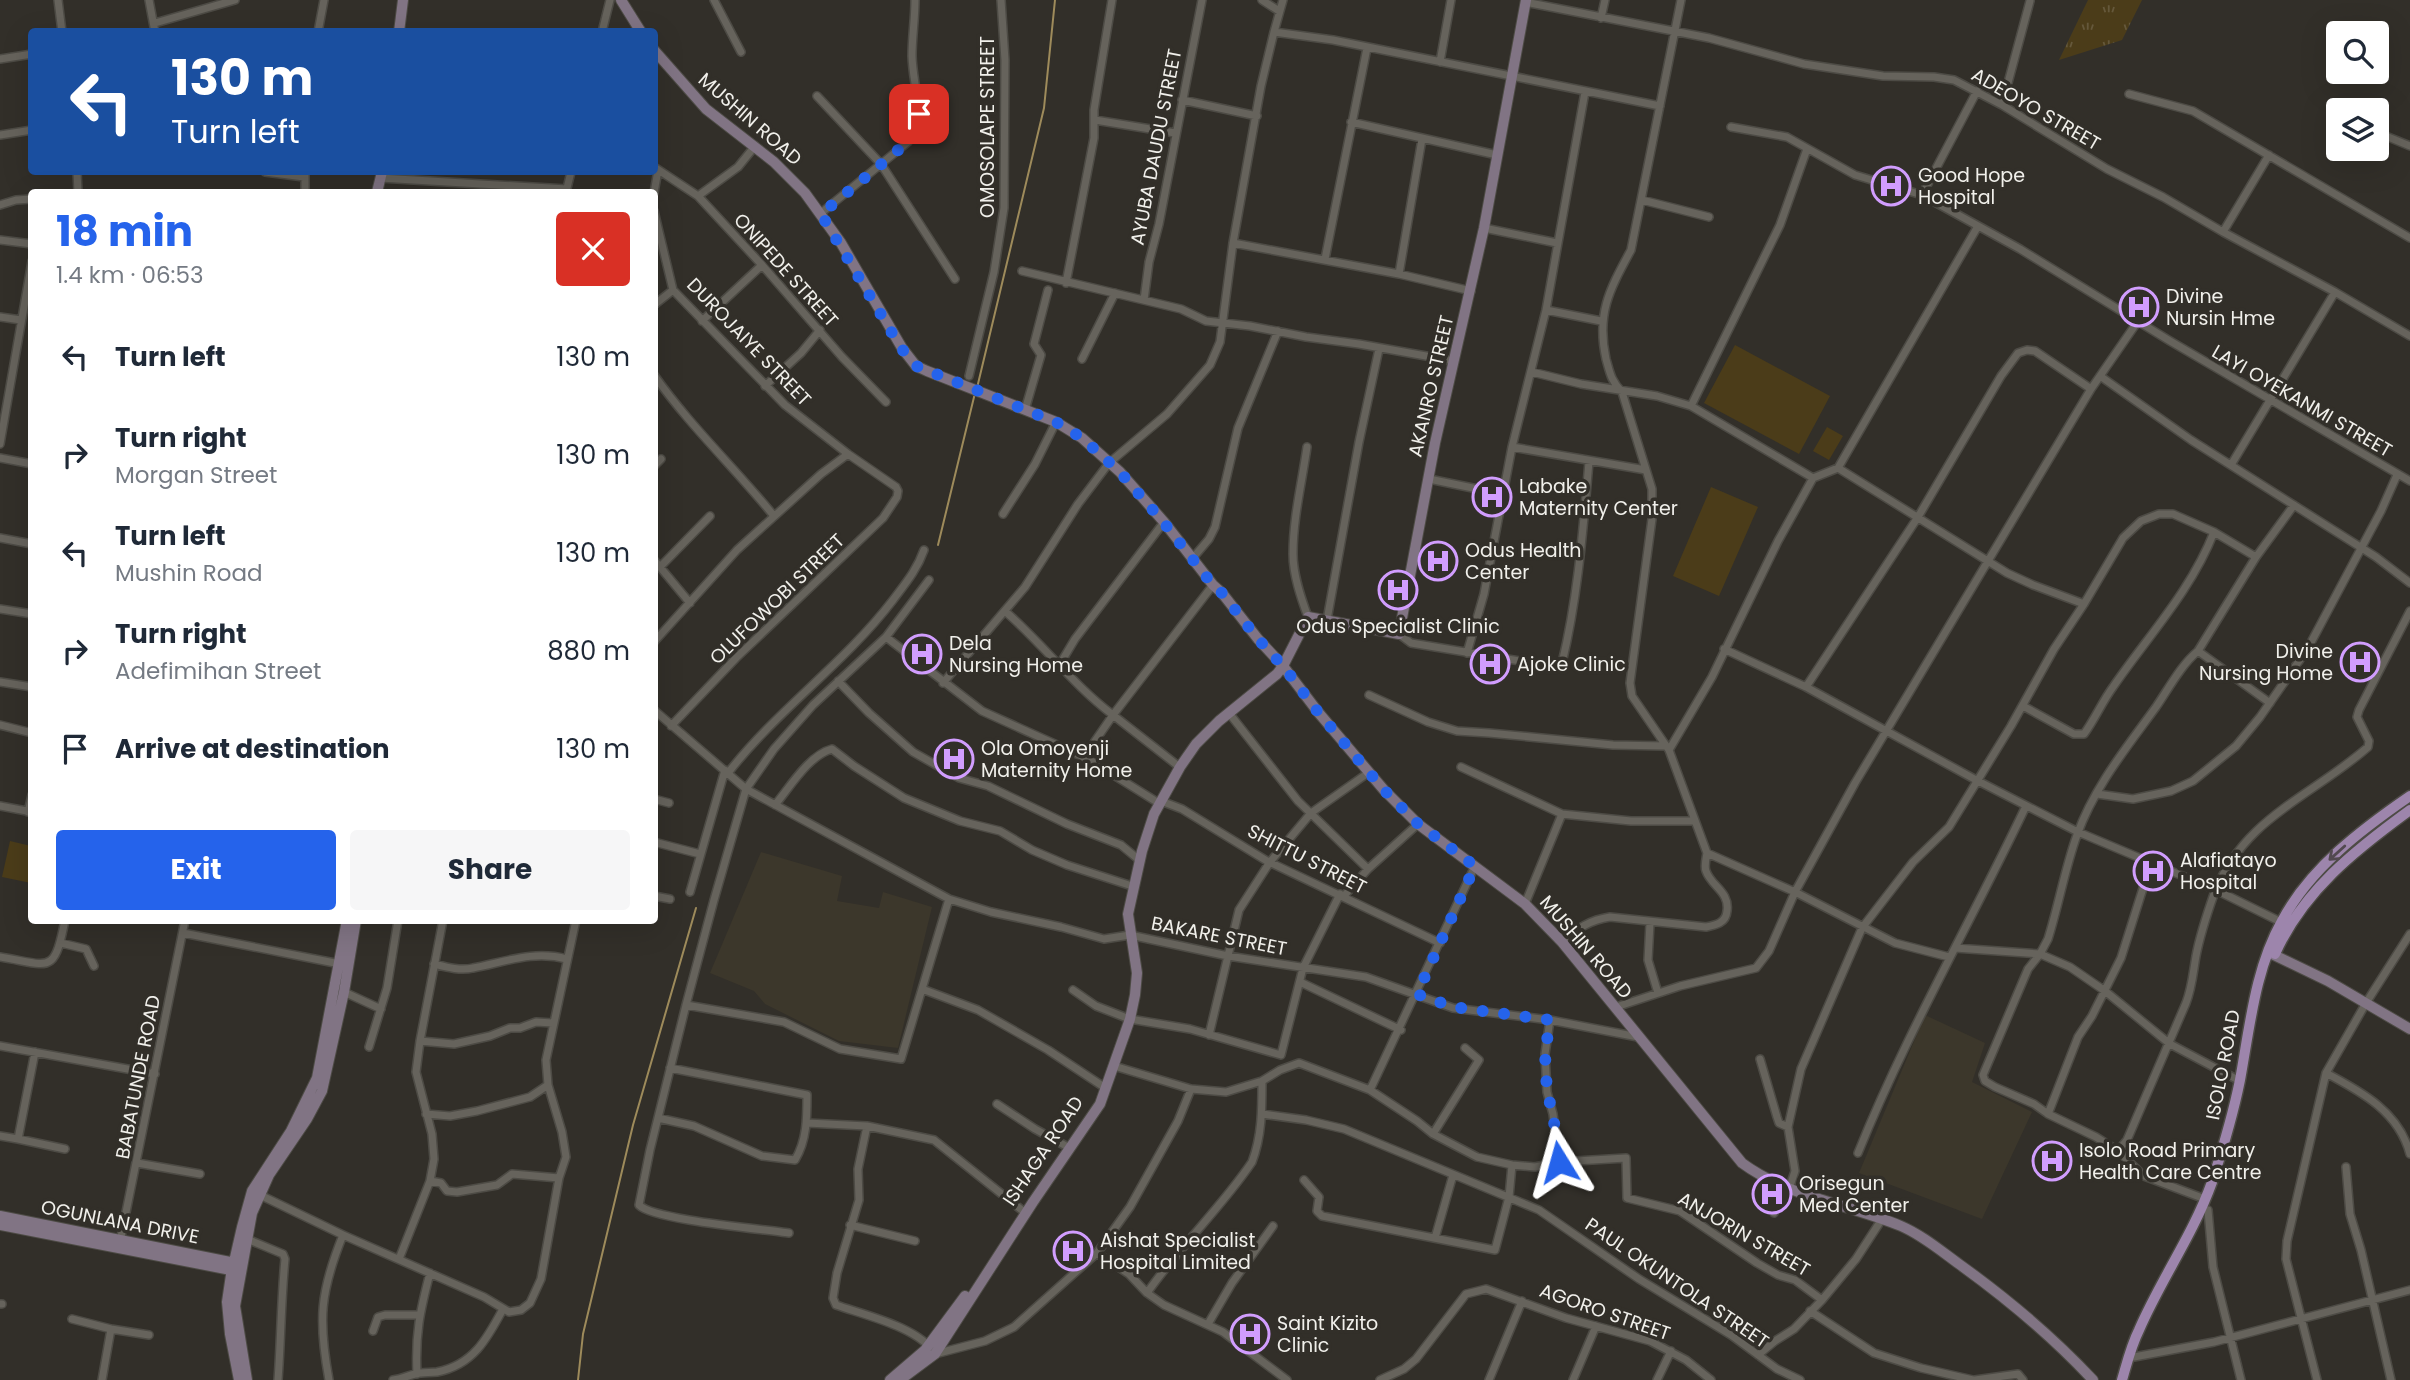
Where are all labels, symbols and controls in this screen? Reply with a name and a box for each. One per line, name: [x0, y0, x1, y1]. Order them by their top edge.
map controls: [2326, 21, 2389, 161]
button: search: [2326, 21, 2389, 84]
street label: OMOSOLAPE STREET: [974, 36, 1001, 218]
text: 130 m: [171, 44, 313, 112]
street label: AYUBA DAUDU STREET: [1124, 47, 1188, 247]
icon: left: [56, 56, 147, 147]
street label: ADEOYO STREET: [1967, 61, 2105, 157]
street label: MUSHIN ROAD: [692, 66, 808, 172]
pin: [889, 84, 949, 144]
icon: arrive: [900, 95, 938, 133]
button: layers: [2326, 98, 2389, 161]
text: Turn left: [171, 109, 300, 154]
place label: Good Hope Hospital: [1918, 162, 2025, 211]
hospital icon: Good Hope Hospital: [1870, 165, 1912, 207]
text: 18 min: [56, 202, 193, 261]
street label: ONIPEDE STREET: [728, 207, 844, 333]
button: close: [556, 212, 630, 286]
text: 1.4 km · 06:53: [56, 259, 203, 291]
street label: DUROJAIYE STREET: [681, 272, 817, 412]
place label: Divine Nursin Hme: [2166, 283, 2275, 332]
hospital icon: Divine Nursin Hme: [2118, 286, 2160, 328]
street label: AKANRO STREET: [1402, 312, 1460, 460]
icon: left: [56, 338, 94, 376]
street label: LAYI OYEKANMI STREET: [2207, 338, 2397, 464]
text: Turn left: [115, 339, 226, 375]
text: 130 m: [556, 339, 630, 375]
text: Turn right: [115, 420, 247, 456]
icon: right: [56, 436, 94, 474]
text: 130 m: [556, 437, 630, 473]
text: Morgan Street: [115, 459, 277, 491]
place label: Labake Maternity Center: [1519, 473, 1678, 522]
hospital icon: Labake Maternity Center: [1471, 476, 1513, 518]
text: Turn left: [115, 518, 226, 554]
street label: OLUFOWOBI STREET: [704, 527, 850, 671]
icon: left: [56, 534, 94, 572]
text: 130 m: [556, 535, 630, 571]
place label: Odus Health Center: [1465, 537, 1581, 586]
hospital icon: Odus Health Center: [1417, 540, 1459, 582]
text: Mushin Road: [115, 557, 263, 589]
hospital icon: Odus Specialist Clinic: [1377, 569, 1419, 611]
place label: Odus Specialist Clinic: [1296, 613, 1500, 640]
text: Turn right: [115, 616, 247, 652]
place label: Dela Nursing Home: [949, 630, 1083, 679]
icon: right: [56, 632, 94, 670]
text: 880 m: [547, 633, 630, 669]
hospital icon: Dela Nursing Home: [901, 633, 943, 675]
place label: Divine Nursing Home: [2199, 638, 2333, 687]
hospital icon: Divine Nursing Home: [2339, 641, 2381, 683]
hospital icon: Ajoke Clinic: [1469, 643, 1511, 685]
place label: Ajoke Clinic: [1517, 651, 1626, 678]
text: Adefimihan Street: [115, 655, 321, 687]
icon: arrive: [56, 730, 94, 768]
text: Arrive at destination: [115, 731, 390, 767]
text: 130 m: [556, 731, 630, 767]
place label: Ola Omoyenji Maternity Home: [981, 735, 1132, 784]
hospital icon: Ola Omoyenji Maternity Home: [933, 738, 975, 780]
street label: SHITTU STREET: [1243, 817, 1371, 901]
button: Exit: [56, 830, 336, 910]
button: Share: [350, 830, 630, 910]
one-way arrow: [2328, 845, 2346, 861]
place label: Alafiatayo Hospital: [2180, 847, 2277, 896]
hospital icon: Alafiatayo Hospital: [2132, 850, 2174, 892]
street label: MUSHIN ROAD: [1533, 889, 1639, 1005]
street label: BAKARE STREET: [1149, 910, 1289, 962]
street label: BABATUNDE ROAD: [109, 993, 167, 1161]
street label: ISOLO ROAD: [2199, 1008, 2247, 1122]
street label: ISHAGA ROAD: [996, 1091, 1090, 1211]
position arrow: [1522, 1125, 1596, 1199]
place label: Isolo Road Primary Health Care Centre: [2079, 1137, 2261, 1186]
hospital icon: Isolo Road Primary Health Care Centre: [2031, 1140, 2073, 1182]
place label: Orisegun Med Center: [1799, 1170, 1909, 1219]
hospital icon: Orisegun Med Center: [1751, 1173, 1793, 1215]
street label: ANJORIN STREET: [1673, 1185, 1815, 1283]
street label: OGUNLANA DRIVE: [39, 1193, 201, 1251]
street label: PAUL OKUNTOLA STREET: [1580, 1211, 1774, 1355]
place label: Aishat Specialist Hospital Limited: [1100, 1227, 1255, 1276]
hospital icon: Aishat Specialist Hospital Limited: [1052, 1230, 1094, 1272]
street label: AGORO STREET: [1536, 1277, 1674, 1347]
place label: Saint Kizito Clinic: [1277, 1310, 1378, 1359]
hospital icon: Saint Kizito Clinic: [1229, 1313, 1271, 1355]

